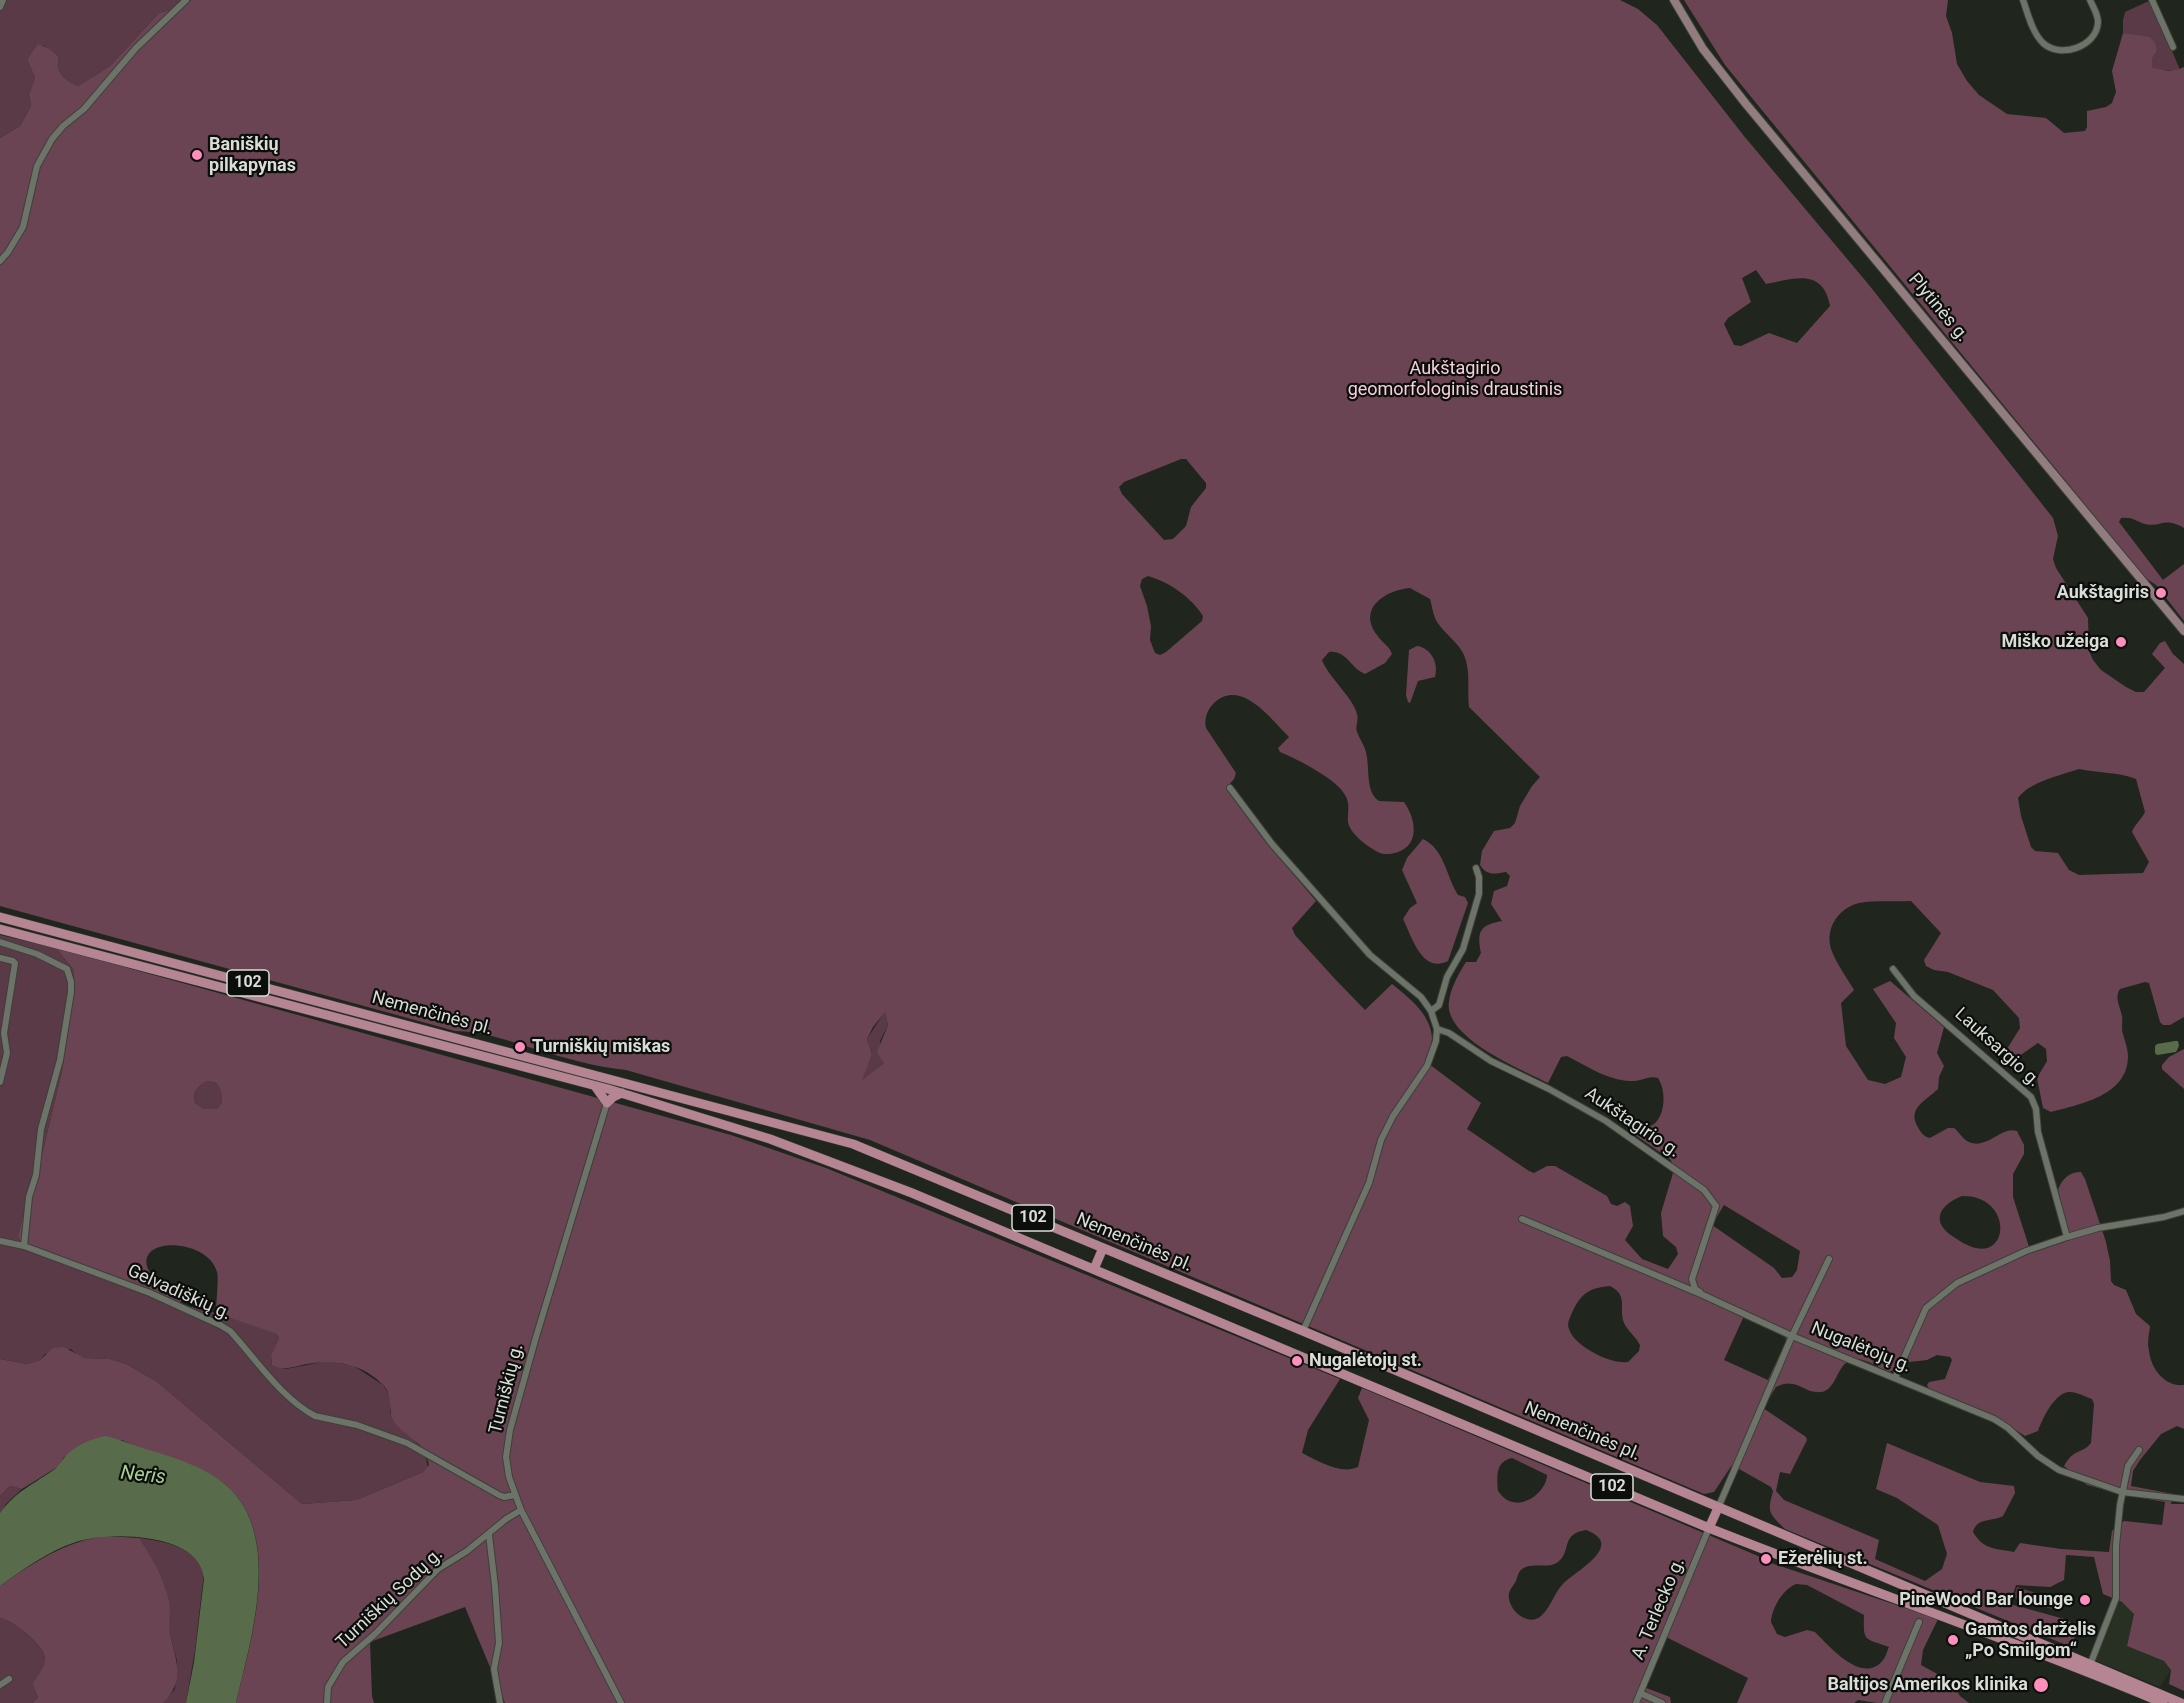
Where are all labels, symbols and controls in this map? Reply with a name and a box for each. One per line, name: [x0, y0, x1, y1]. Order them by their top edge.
place label: Baniškių pilkapynas: [209, 134, 296, 176]
marker: Baniškių pilkapynas: [190, 148, 204, 162]
street label: Plytinės g.: [1903, 269, 1973, 347]
park label: Aukštagirio geomorfologinis draustinis: [1348, 358, 1562, 400]
place label: Aukštagiris: [2057, 582, 2149, 604]
marker: Aukštagiris: [2154, 586, 2168, 600]
place label: Miško užeiga: [2001, 631, 2109, 653]
marker: Miško užeiga: [2114, 635, 2128, 649]
road number: 102: [227, 970, 269, 996]
street label: Nemenčinės pl.: [369, 988, 495, 1040]
street label: Lauksargio g.: [1950, 1004, 2044, 1092]
place label: Turniškių miškas: [532, 1036, 670, 1058]
marker: Turniškių miškas: [513, 1040, 527, 1054]
street label: Aukštagirio g.: [1580, 1083, 1684, 1163]
road number: 102: [1012, 1205, 1054, 1231]
street label: Nemenčinės pl.: [1073, 1209, 1195, 1277]
street label: Gelvadiškių g.: [124, 1261, 234, 1325]
street label: Nugalėtojų g.: [1808, 1318, 1914, 1378]
street label: Turniškių g.: [485, 1342, 529, 1436]
place label: Nugalėtojų st.: [1309, 1350, 1422, 1372]
marker: Nugalėtojų st.: [1290, 1354, 1304, 1368]
street label: Nemenčinės pl.: [1521, 1398, 1643, 1466]
water label: Neris: [119, 1462, 167, 1490]
road number: 102: [1591, 1474, 1633, 1500]
street label: Turniškių Sodų g.: [332, 1544, 448, 1654]
place label: Ežerėlių st.: [1778, 1548, 1868, 1570]
marker: Ežerėlių st.: [1759, 1552, 1773, 1566]
street label: A. Terlecko g.: [1628, 1555, 1690, 1663]
place label: PineWood Bar lounge: [1899, 1589, 2073, 1611]
marker: PineWood Bar lounge: [2078, 1593, 2092, 1607]
place label: Gamtos darželis „Po Smilgom“: [1965, 1619, 2096, 1662]
marker: Gamtos darželis „Po Smilgom“: [1946, 1633, 1960, 1647]
place label: Baltijos Amerikos klinika: [1827, 1674, 2028, 1696]
marker: Baltijos Amerikos klinika: [2032, 1676, 2050, 1694]

